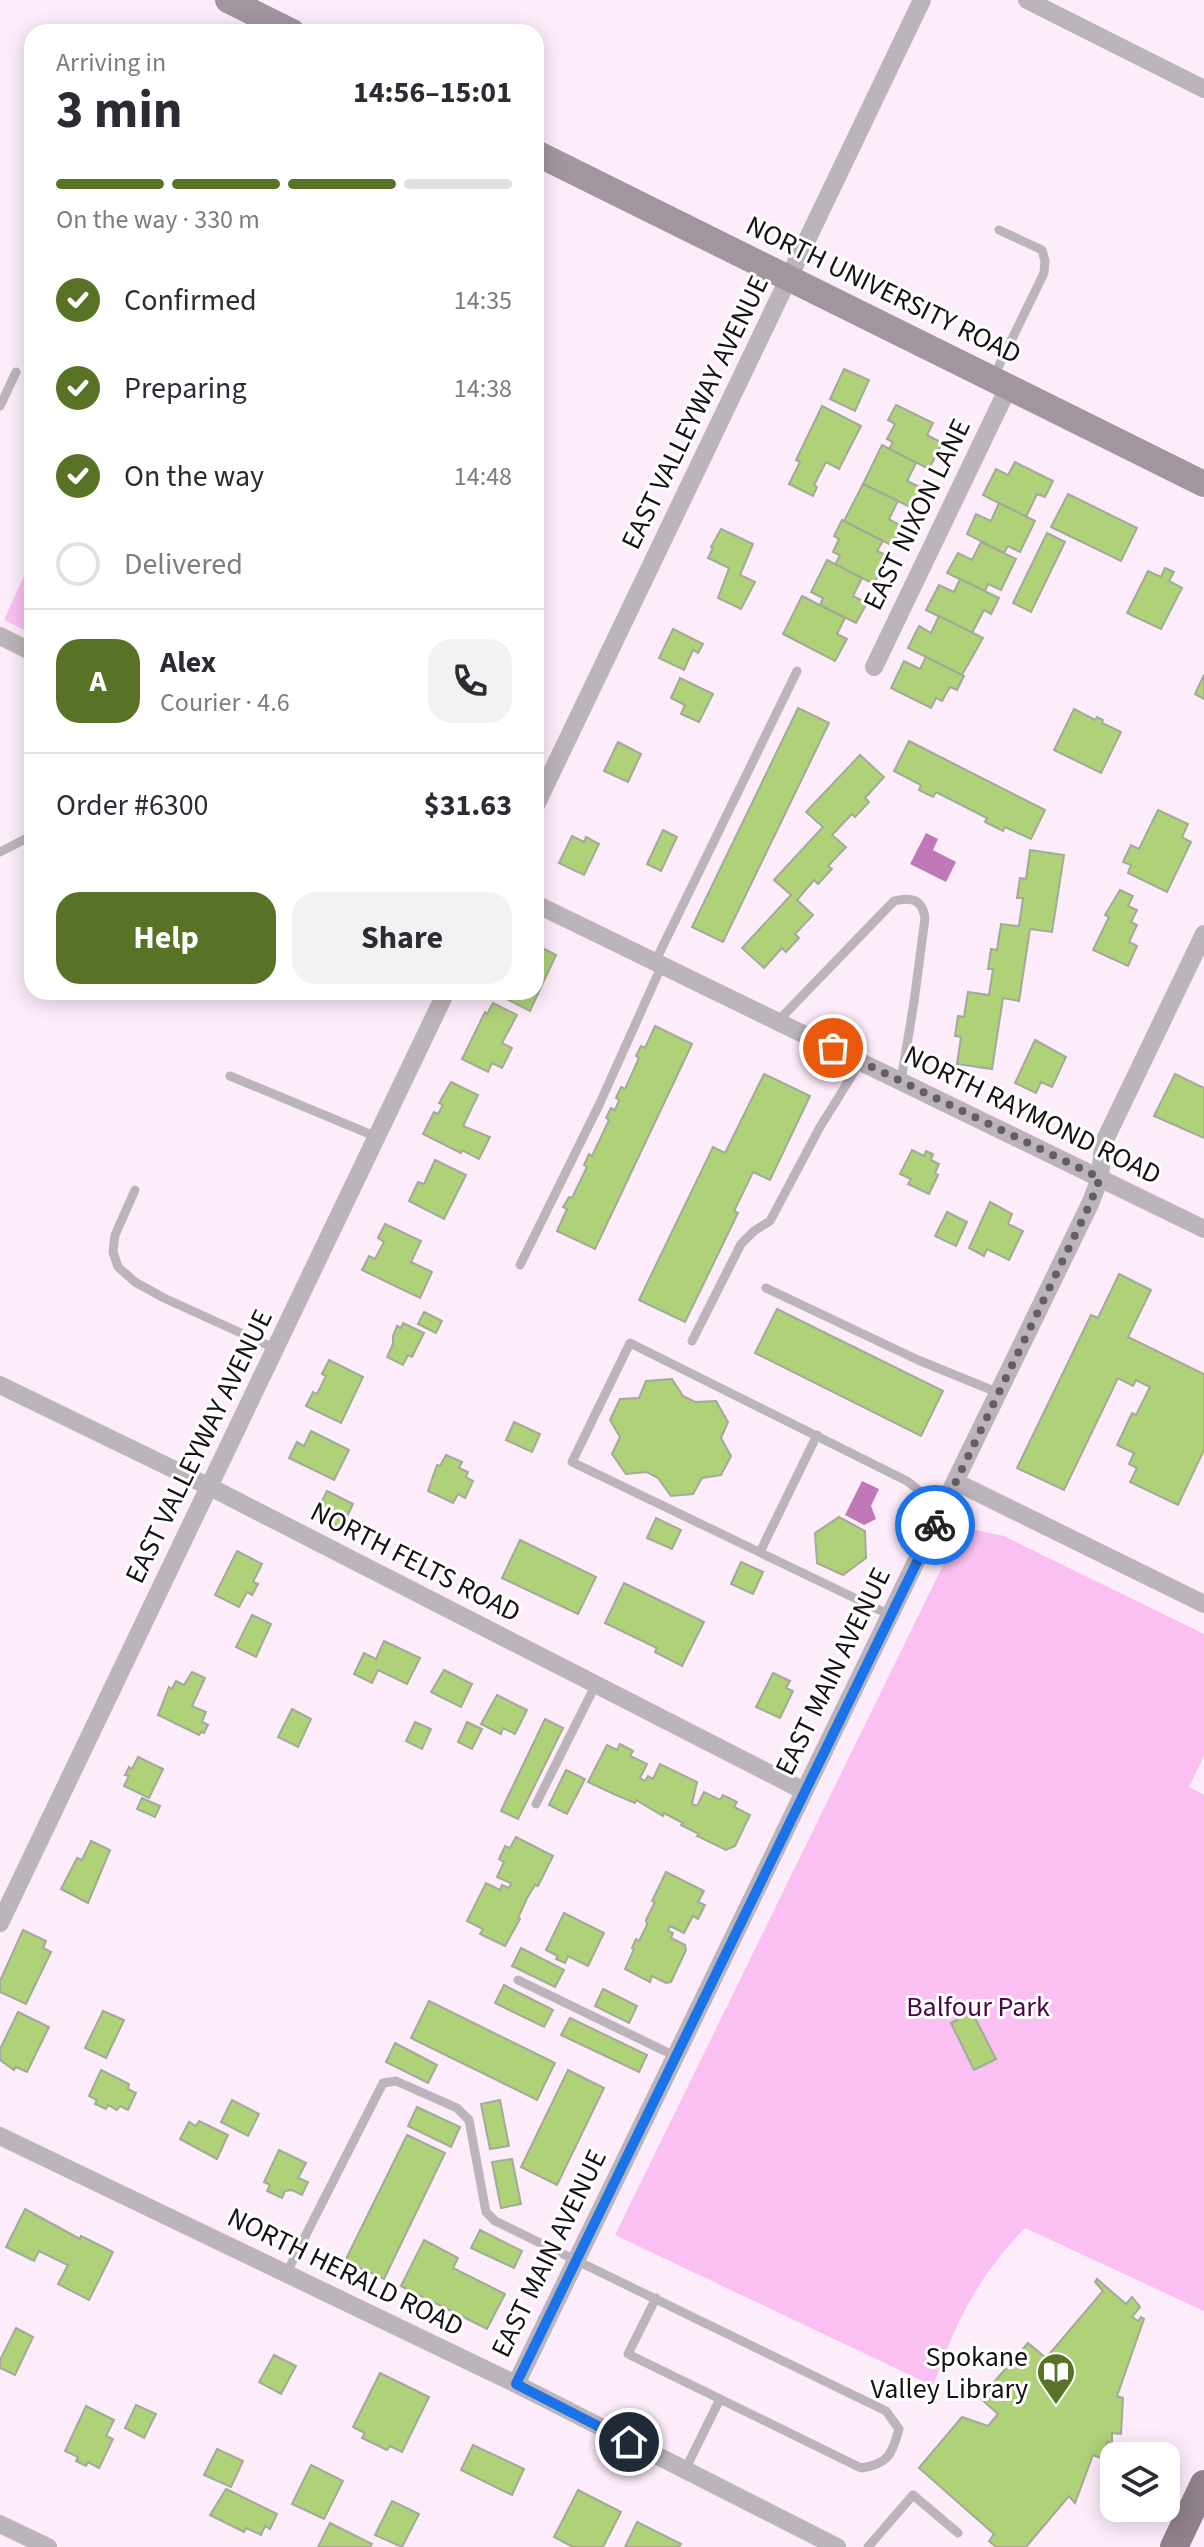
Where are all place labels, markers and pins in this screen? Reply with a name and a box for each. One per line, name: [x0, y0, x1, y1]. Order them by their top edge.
pin: [799, 1014, 867, 1082]
place label: Spokane Valley Library: [870, 2337, 1028, 2409]
library icon: Spokane Valley Library: [1035, 2351, 1077, 2406]
pin: [595, 2408, 663, 2476]

